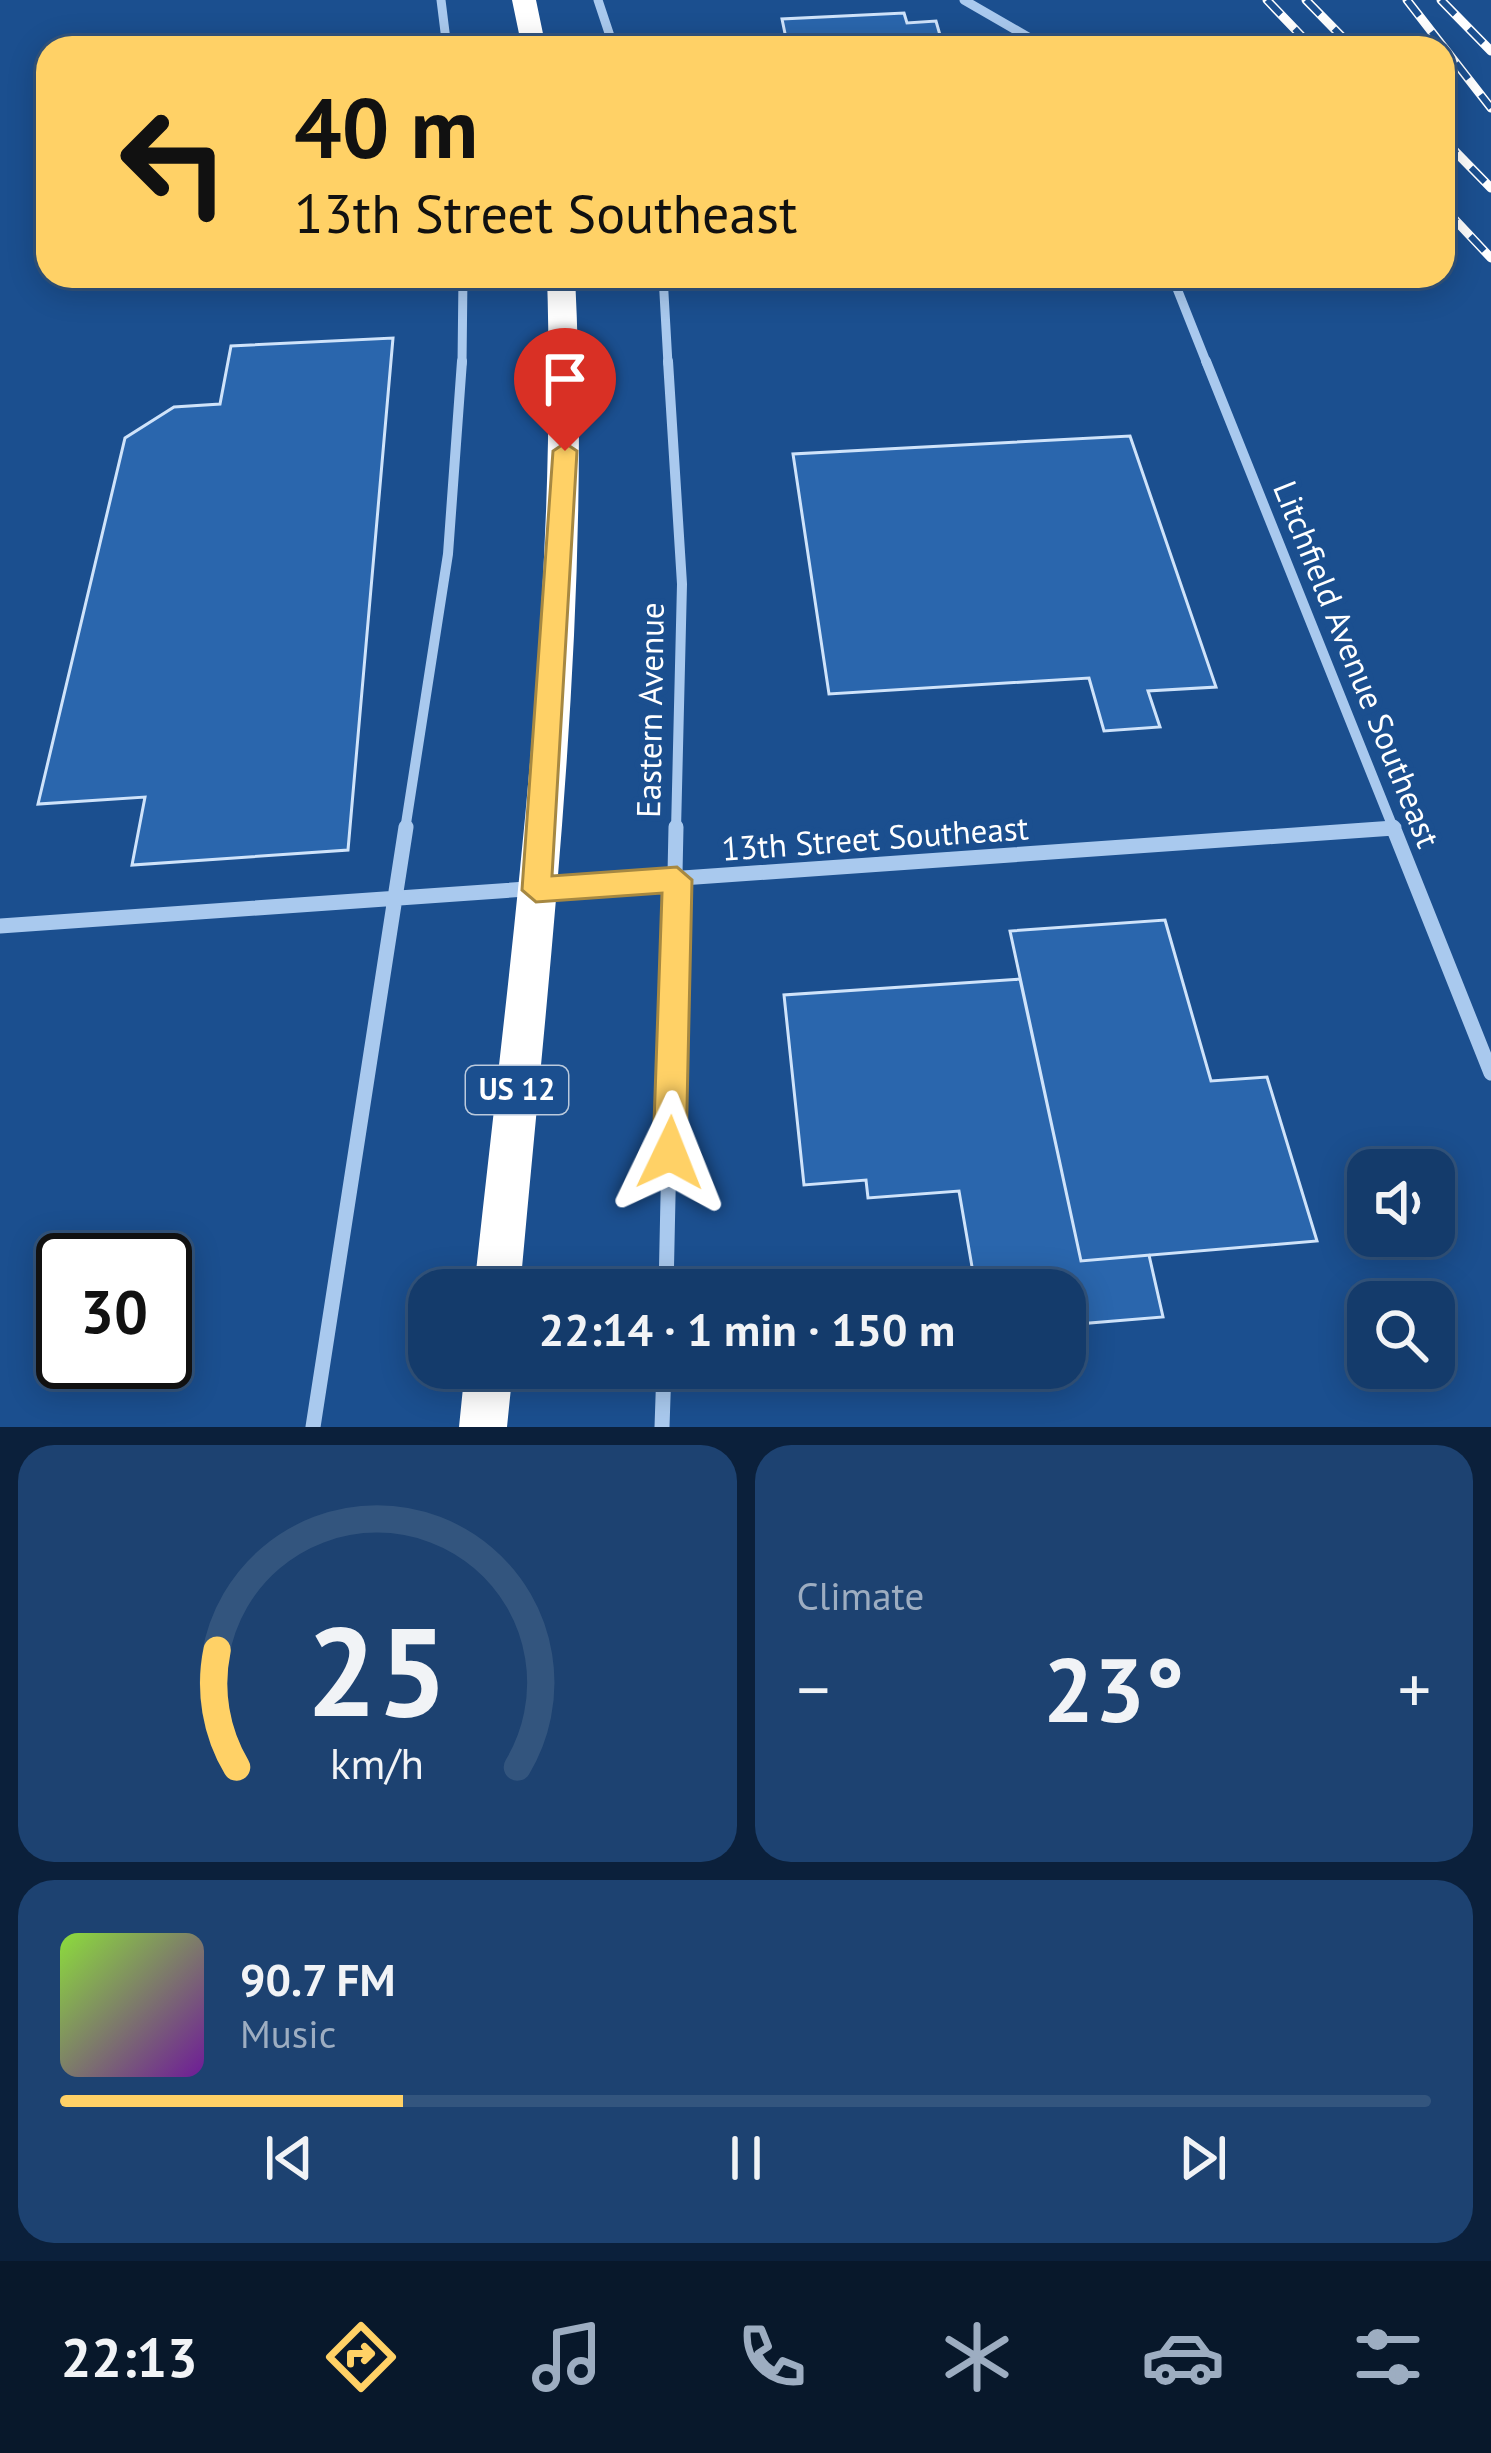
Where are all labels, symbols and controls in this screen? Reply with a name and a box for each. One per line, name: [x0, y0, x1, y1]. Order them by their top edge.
text: 40 m: [294, 72, 478, 181]
icon: left: [96, 84, 252, 240]
text: 13th Street Southeast: [294, 178, 797, 248]
pin: [514, 328, 616, 451]
icon: arrive: [532, 346, 598, 412]
street label: Litchfield Avenue Southeast: [1264, 474, 1451, 853]
street label: Eastern Avenue: [626, 602, 673, 818]
street label: 13th Street Southeast: [720, 805, 1030, 870]
road number: US 12: [466, 1066, 568, 1114]
position arrow: [607, 1090, 733, 1216]
map controls: [1347, 1149, 1455, 1389]
button: sound: [1347, 1149, 1455, 1257]
speed limit sign: 30: [36, 1233, 192, 1389]
button: search: [1347, 1281, 1455, 1389]
text: 22:14 · 1 min · 150 m: [539, 1300, 955, 1358]
text: Climate: [797, 1570, 924, 1621]
text: 25: [306, 1589, 448, 1750]
text: 23°: [1043, 1630, 1184, 1747]
text: −: [797, 1646, 830, 1731]
text: +: [1398, 1646, 1431, 1731]
text: km/h: [330, 1734, 424, 1790]
text: 90.7 FM: [240, 1950, 395, 2008]
text: Music: [240, 2008, 336, 2059]
icon: previous: [256, 2125, 322, 2191]
icon: pause: [713, 2125, 779, 2191]
icon: next: [1170, 2125, 1236, 2191]
icon: directions: [319, 2315, 403, 2399]
icon: music: [525, 2315, 609, 2399]
icon: phone: [730, 2315, 814, 2399]
icon: climate: [935, 2315, 1019, 2399]
icon: car: [1141, 2315, 1225, 2399]
icon: filters: [1346, 2315, 1430, 2399]
text: 22:13: [61, 2322, 198, 2392]

